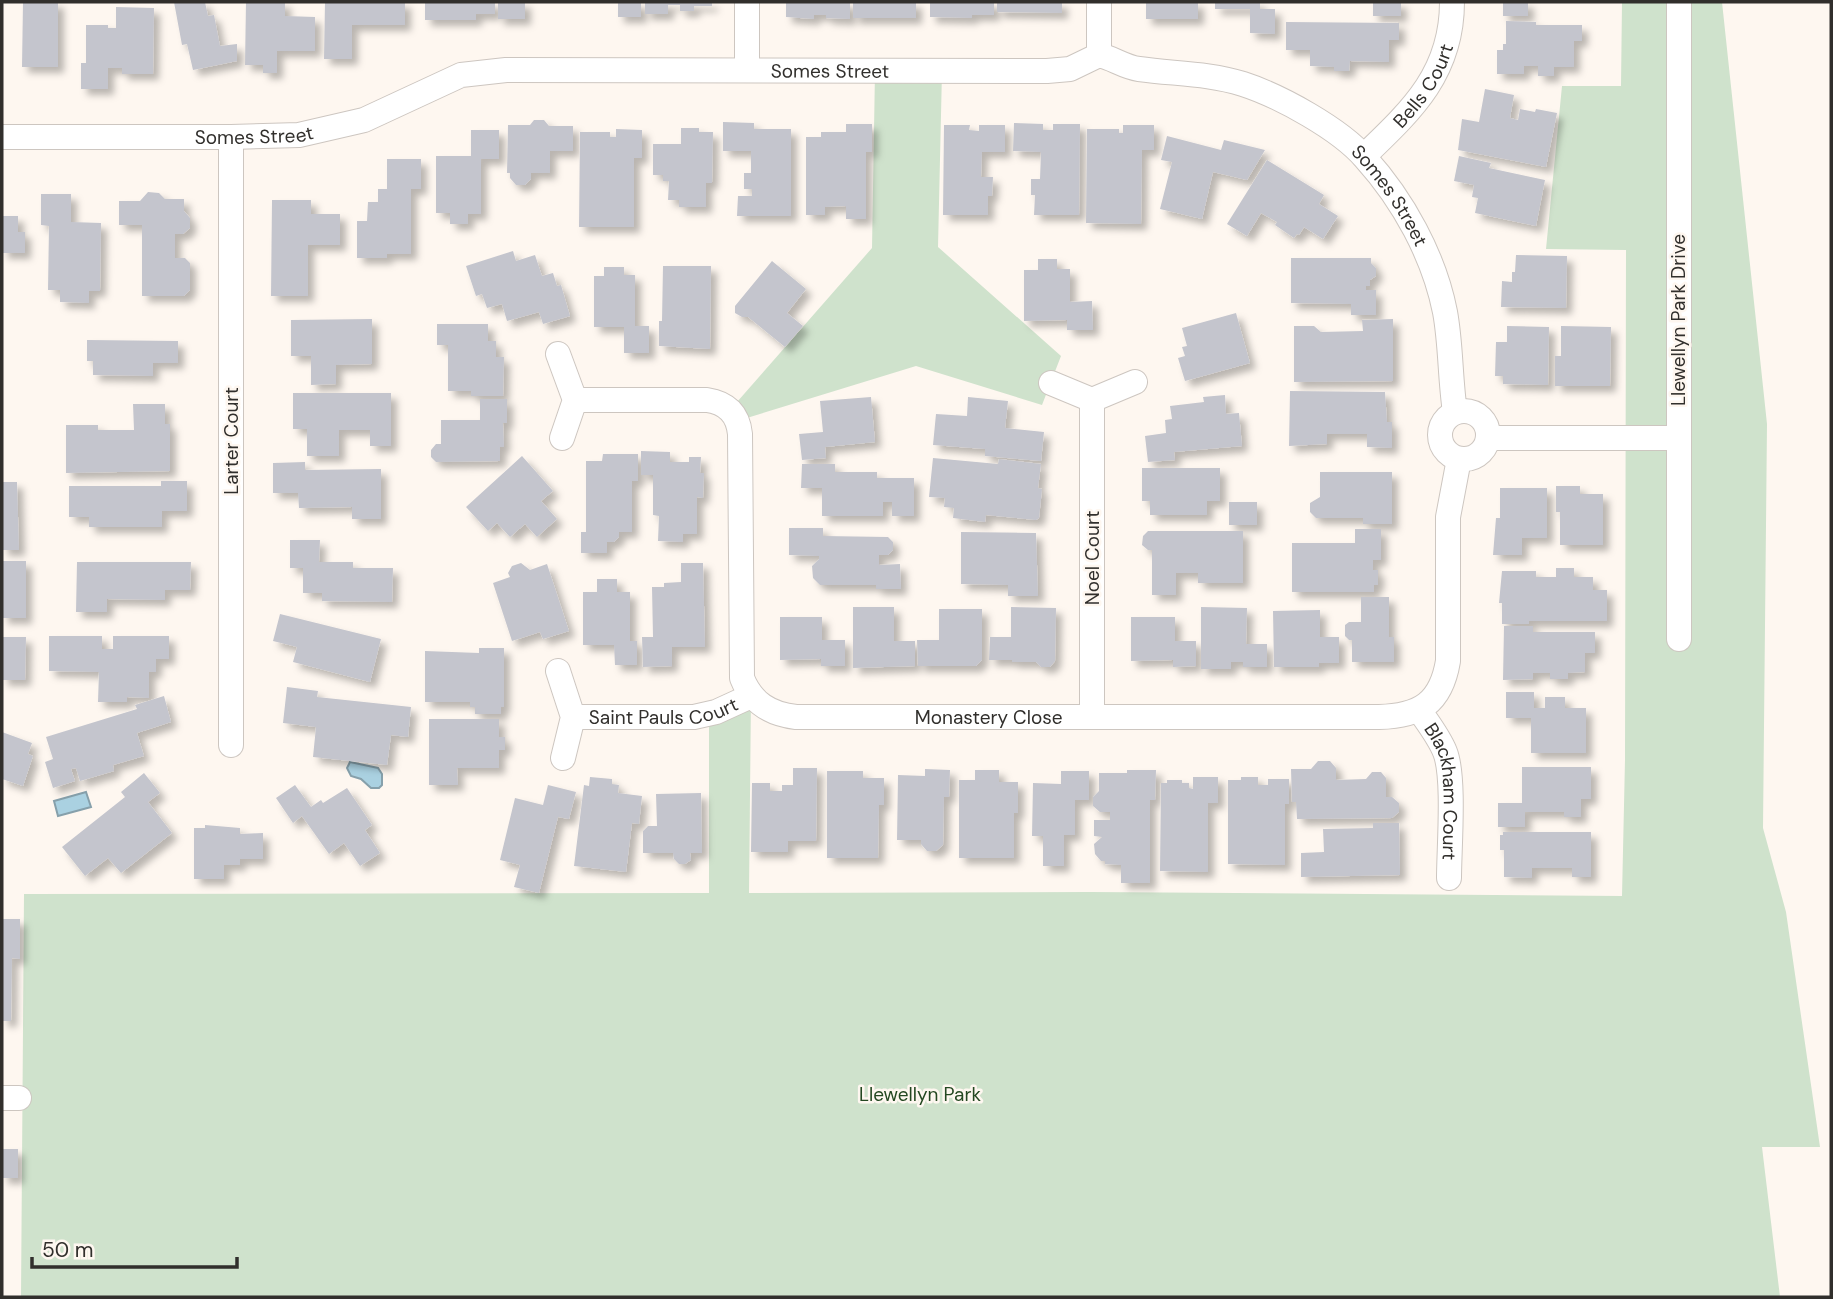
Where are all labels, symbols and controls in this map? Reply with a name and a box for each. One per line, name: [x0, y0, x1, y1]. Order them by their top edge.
street label: Bells Court: [1387, 41, 1459, 133]
street label: Somes Street: [771, 58, 889, 83]
street label: Somes Street: [195, 120, 316, 150]
street label: Somes Street: [1346, 139, 1434, 250]
street label: Llewellyn Park Drive: [1666, 234, 1691, 406]
street label: Larter Court: [219, 387, 244, 495]
street label: Noel Court: [1080, 511, 1105, 605]
street label: Saint Pauls Court: [589, 691, 742, 730]
street label: Monastery Close: [915, 705, 1063, 730]
street label: Blackham Court: [1419, 718, 1463, 861]
park label: Llewellyn Park: [859, 1082, 981, 1107]
scale bar: [32, 1226, 236, 1270]
text: 50 m: [42, 1236, 93, 1264]

